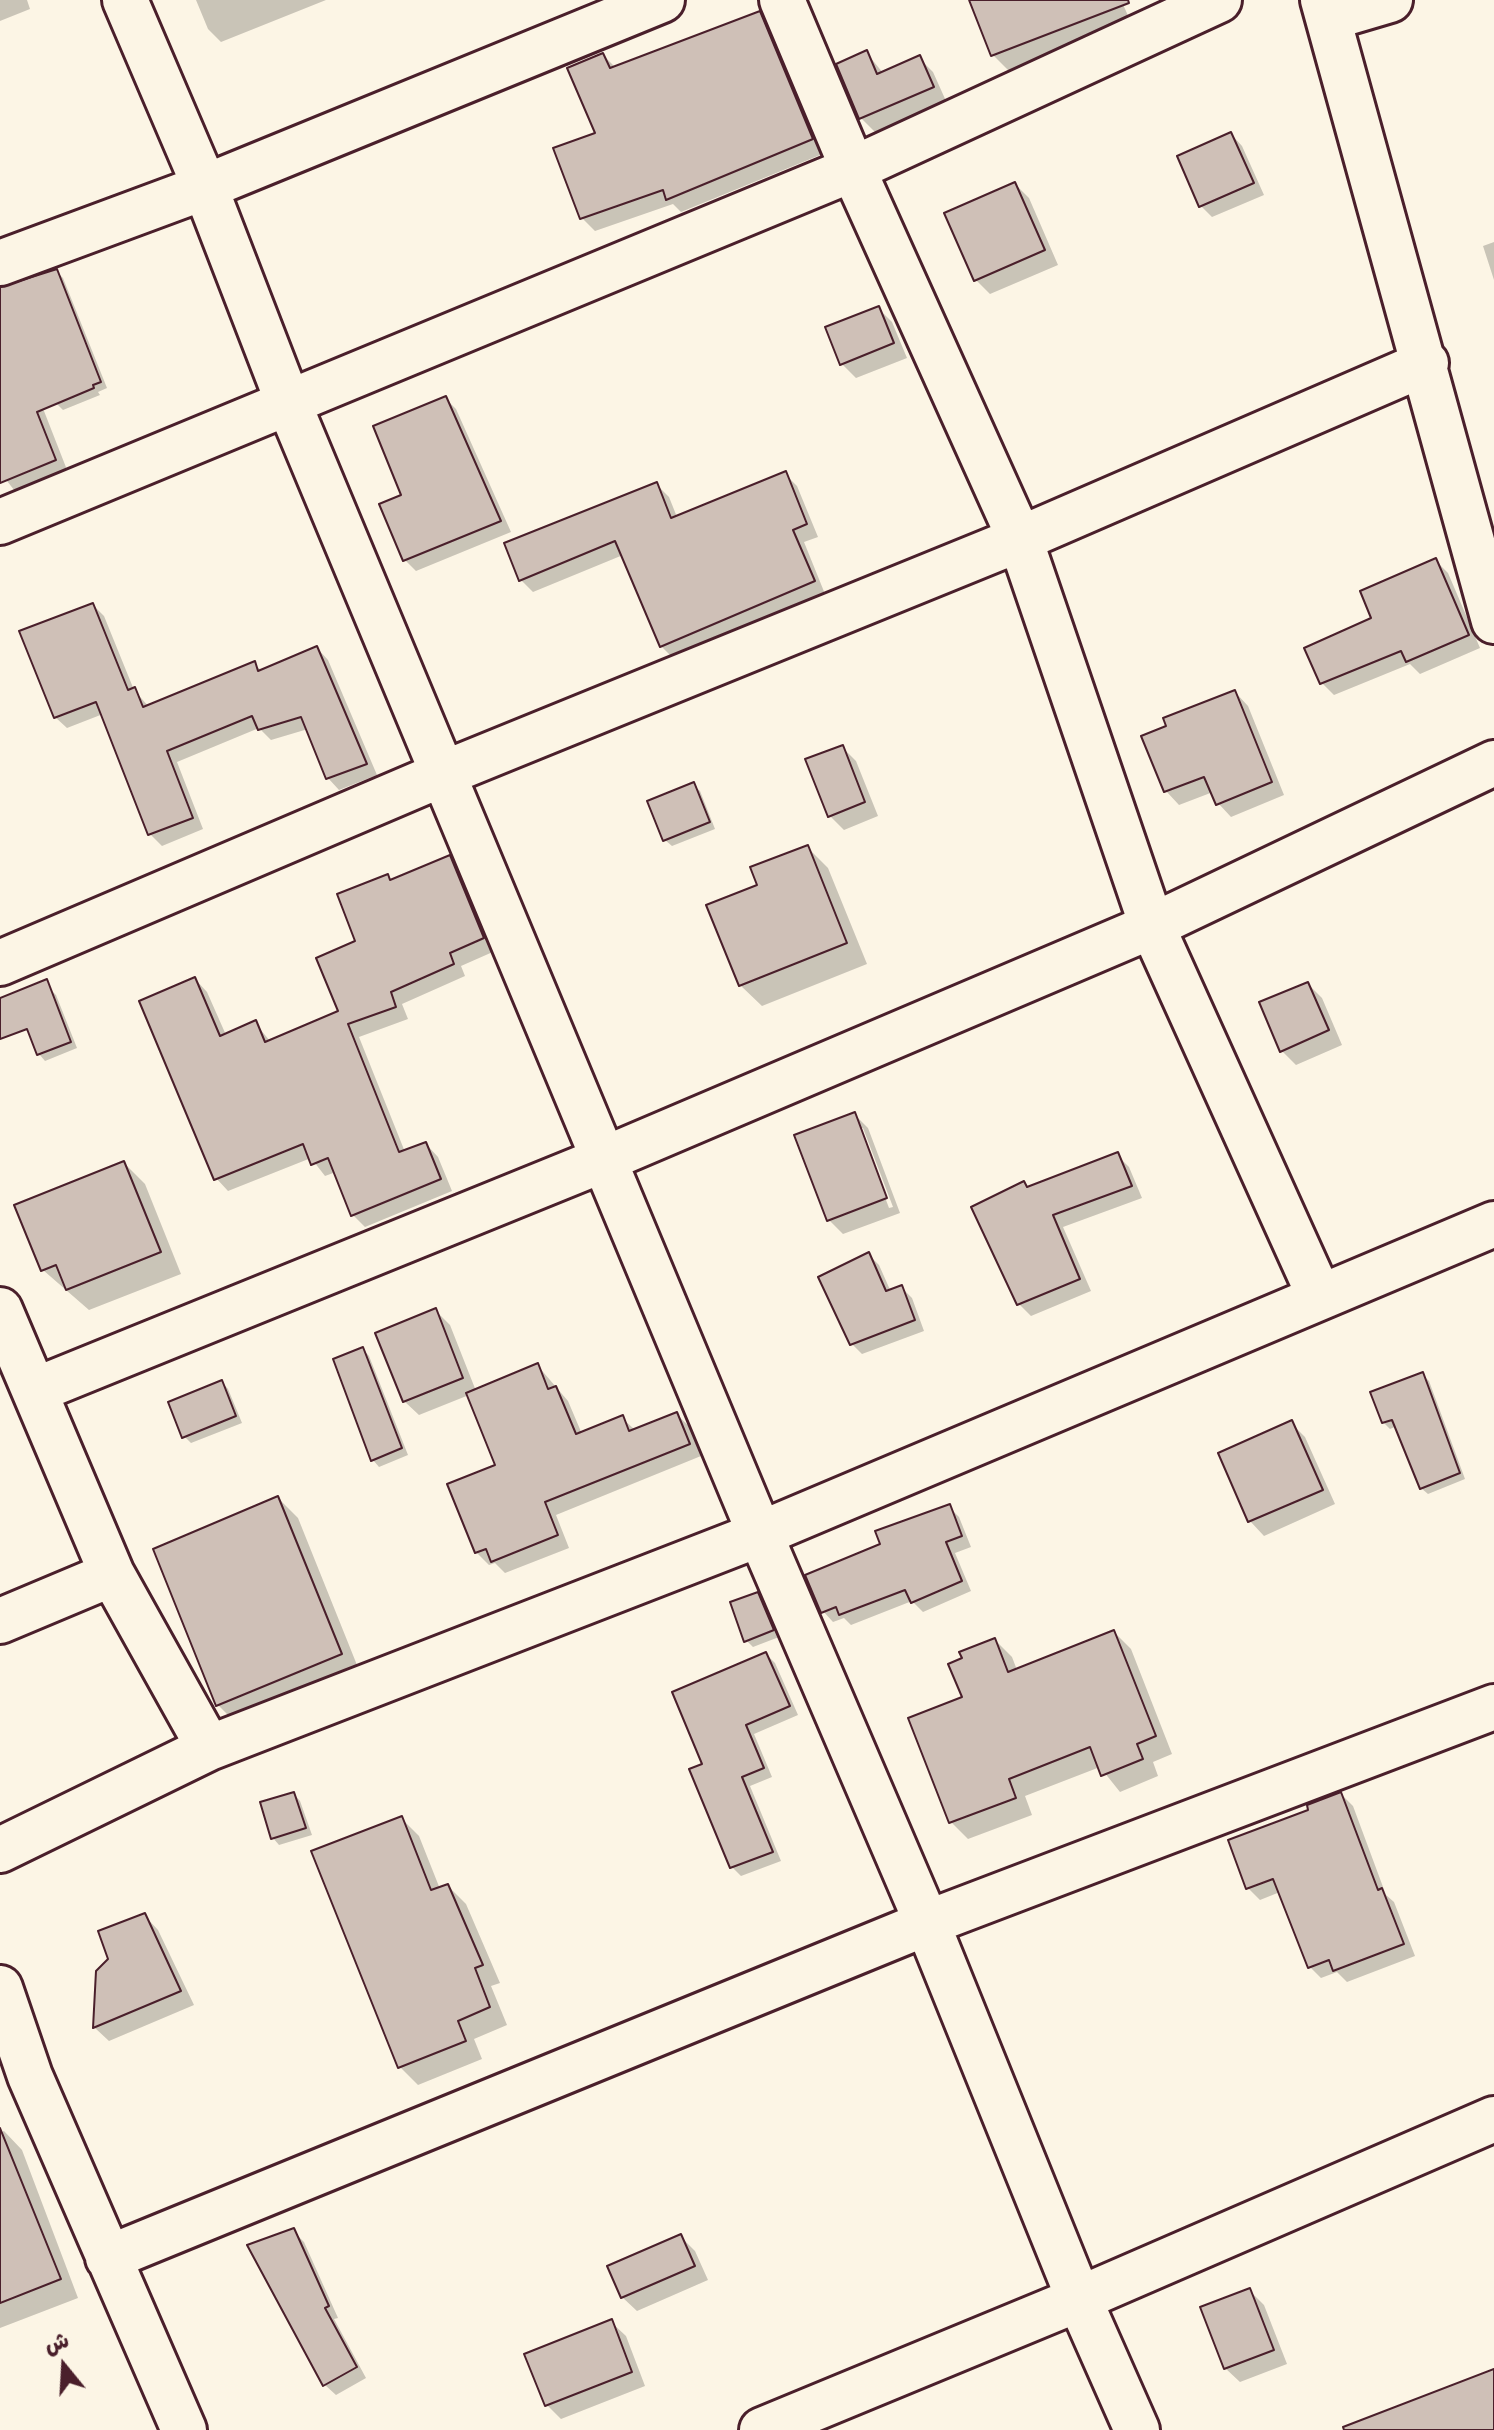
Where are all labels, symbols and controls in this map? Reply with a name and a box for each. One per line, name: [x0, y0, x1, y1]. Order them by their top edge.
north arrow: [24, 2326, 104, 2406]
text: ش: [41, 2326, 72, 2360]

